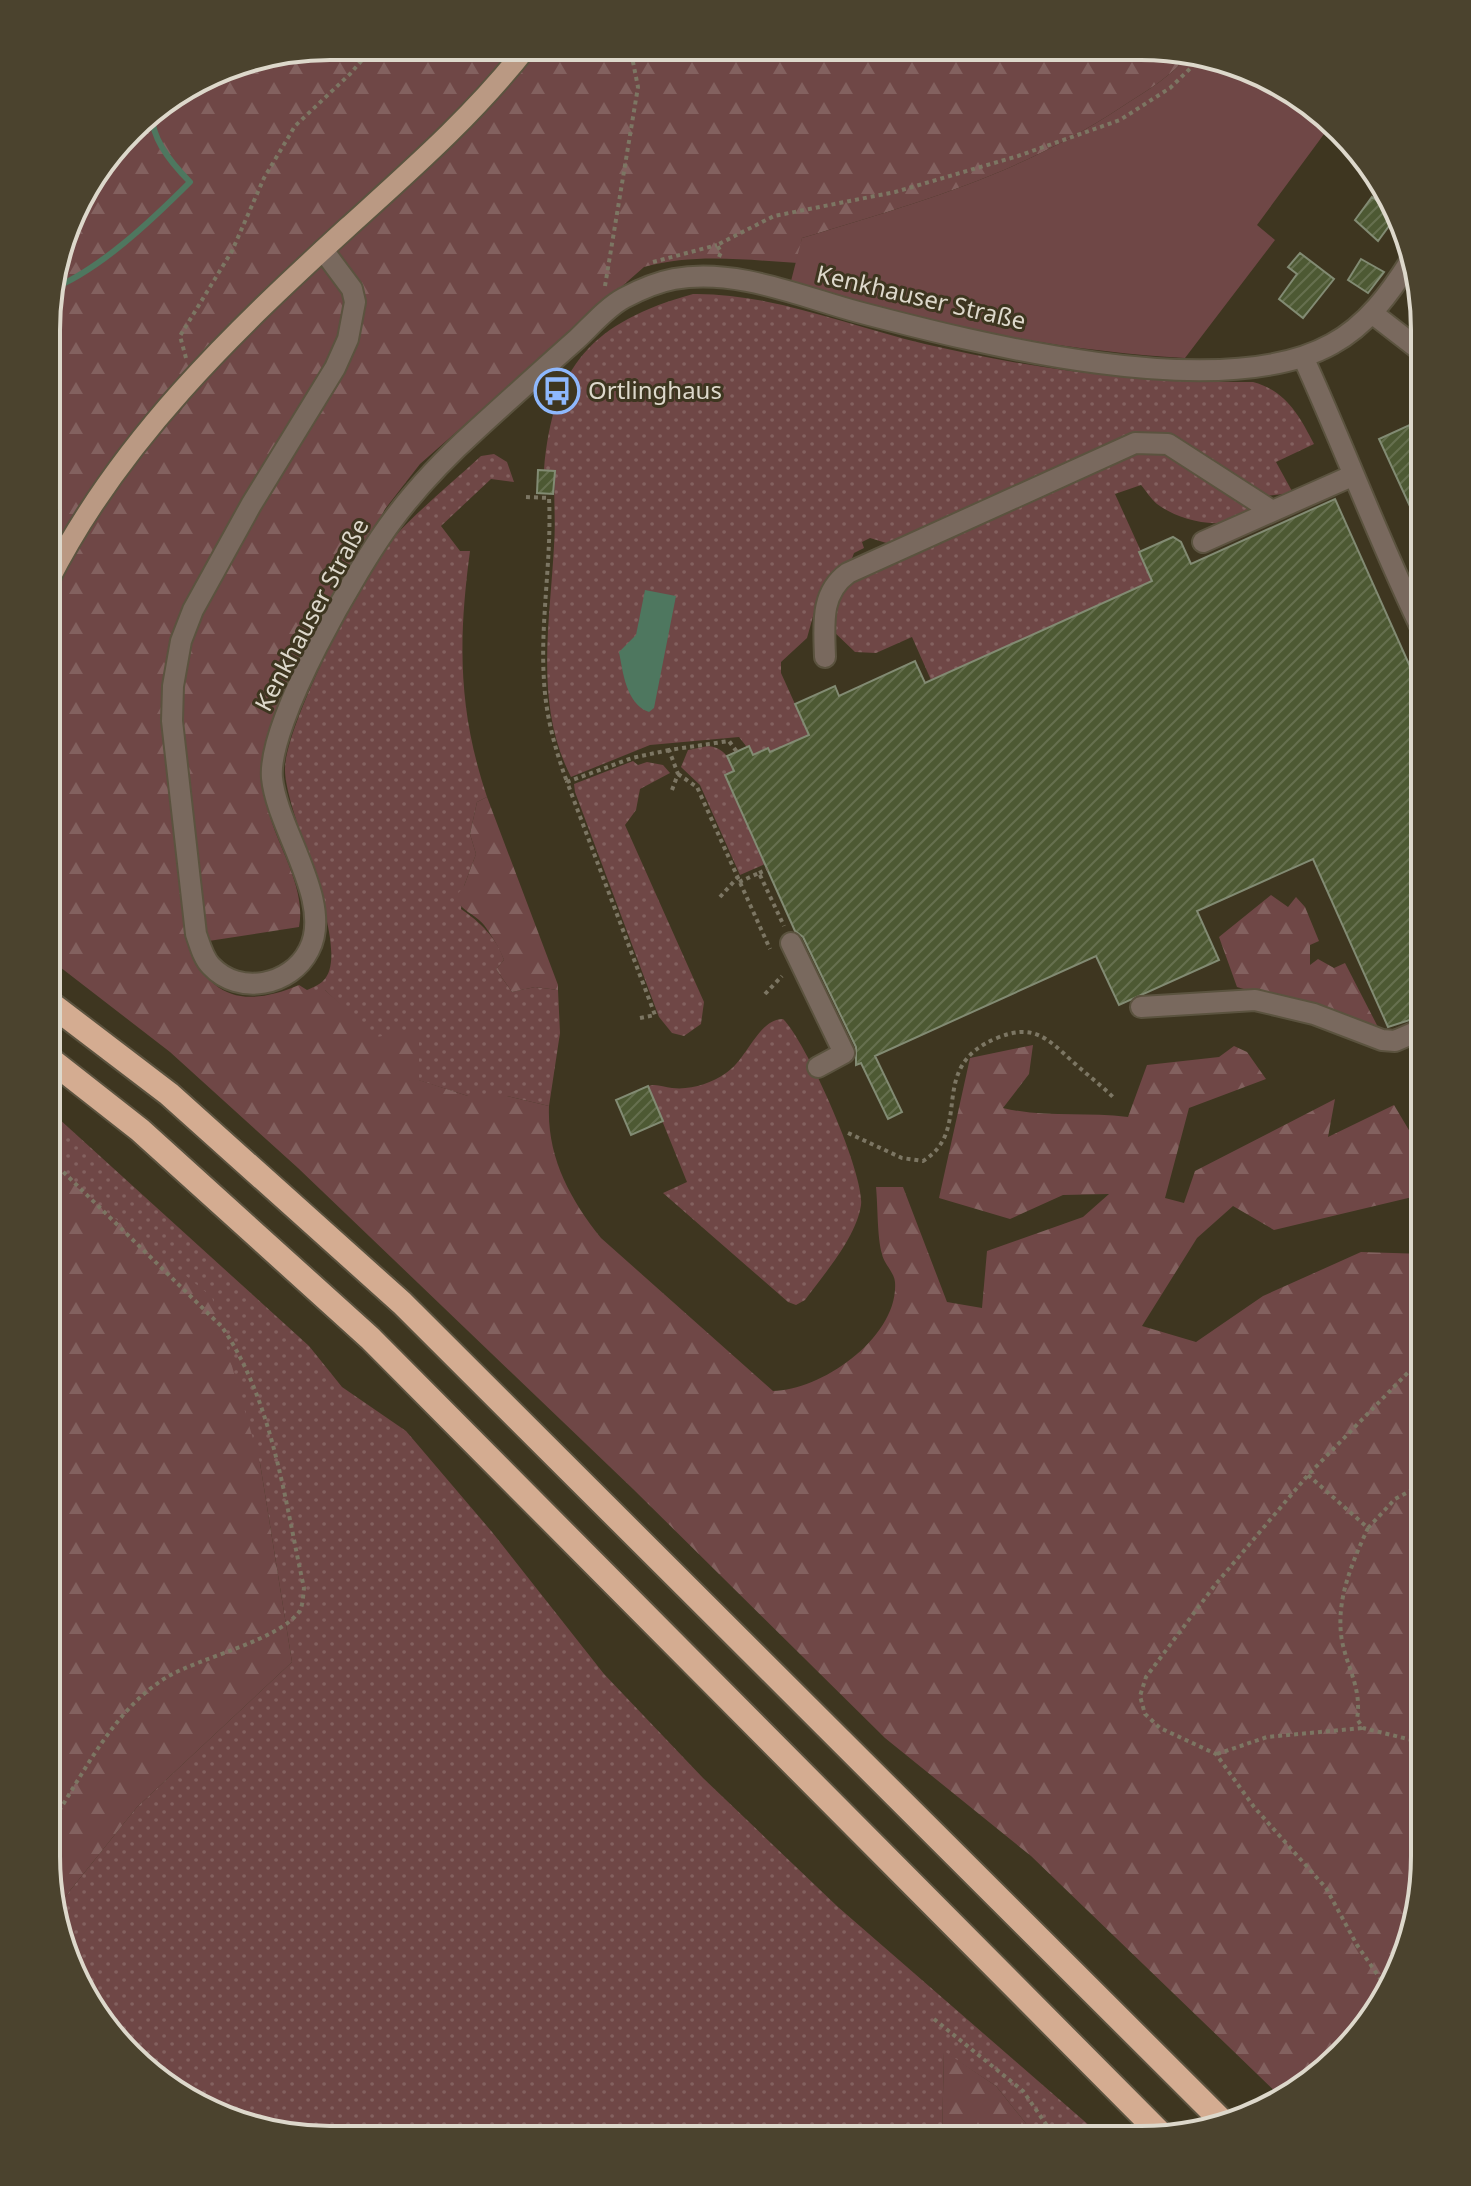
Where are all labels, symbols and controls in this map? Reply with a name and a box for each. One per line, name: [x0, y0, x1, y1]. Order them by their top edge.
street label: Kenkhauser Straße: [813, 256, 1029, 337]
bus stop icon: Ortlinghaus: [533, 367, 581, 415]
place label: Ortlinghaus: [588, 373, 722, 406]
street label: Kenkhauser Straße: [246, 512, 375, 716]

